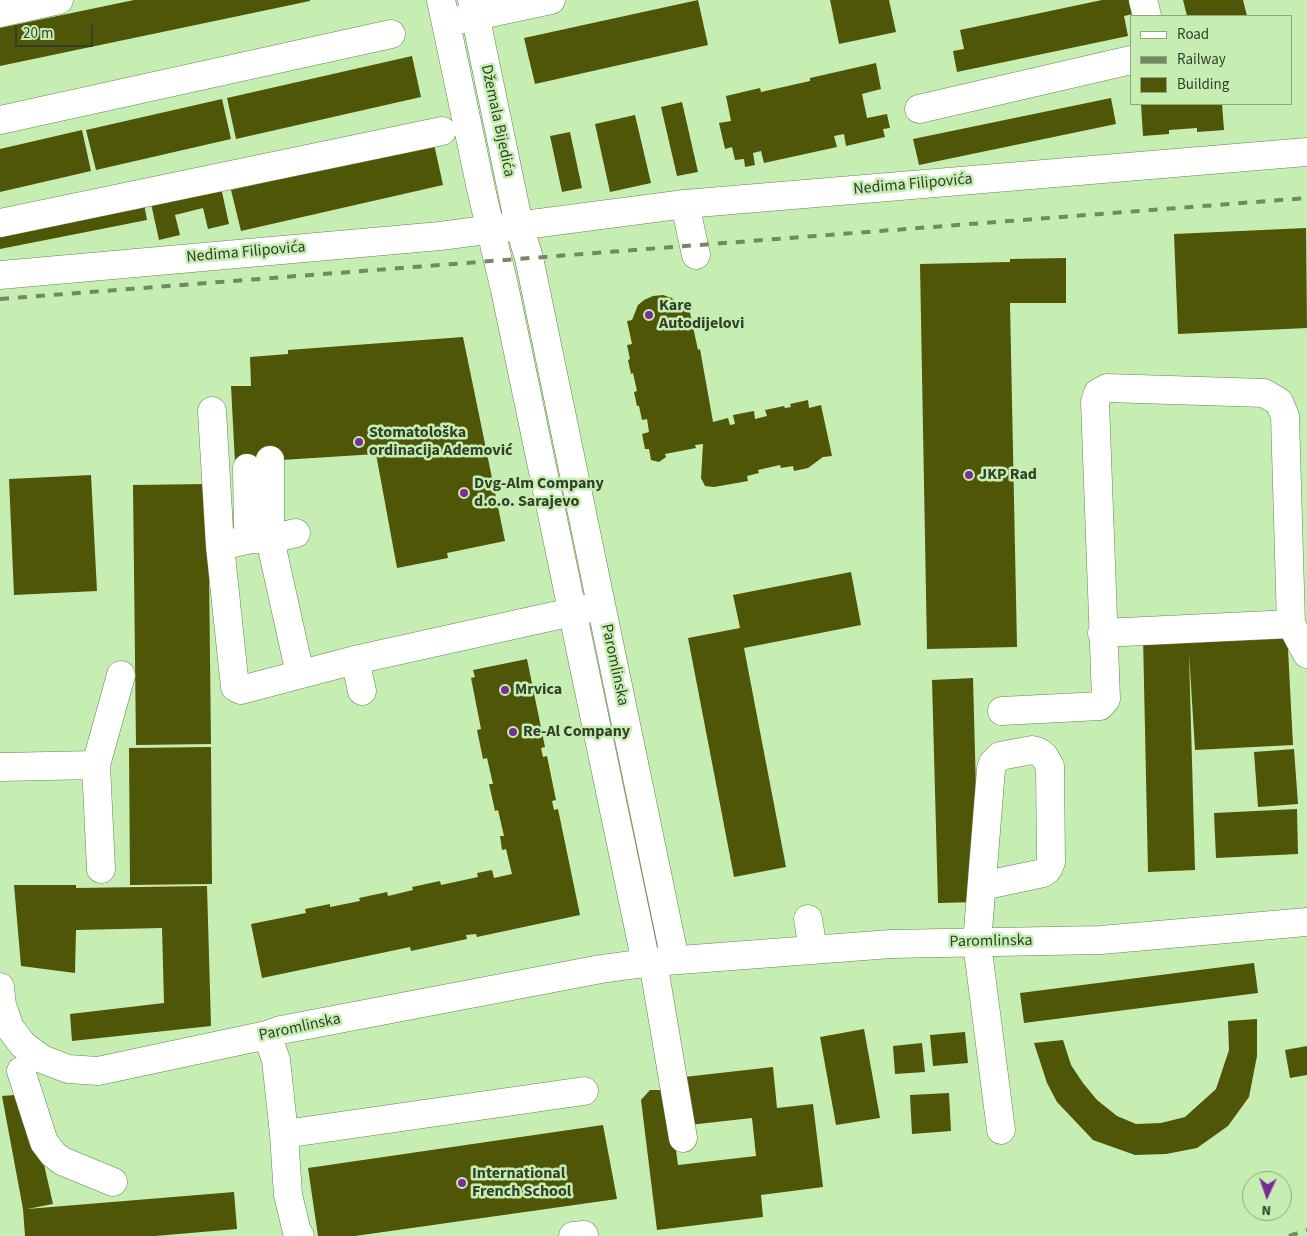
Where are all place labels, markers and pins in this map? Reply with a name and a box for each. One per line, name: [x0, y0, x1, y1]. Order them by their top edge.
place label: Kare Autodijelovi: [659, 296, 744, 334]
marker: Kare Autodijelovi: [643, 309, 655, 321]
place label: Stomatološka ordinacija Ademović: [369, 423, 513, 461]
marker: Stomatološka ordinacija Ademović: [353, 436, 365, 448]
place label: JKP Rad: [979, 465, 1037, 485]
marker: JKP Rad: [963, 469, 975, 481]
place label: Dvg-Alm Company d.o.o. Sarajevo: [474, 474, 604, 512]
marker: Dvg-Alm Company d.o.o. Sarajevo: [458, 487, 470, 499]
place label: Mrvica: [515, 680, 562, 700]
marker: Mrvica: [499, 684, 511, 696]
place label: Re-Al Company: [523, 722, 630, 742]
marker: Re-Al Company: [507, 726, 519, 738]
place label: International French School: [472, 1164, 571, 1202]
marker: International French School: [456, 1177, 468, 1189]

